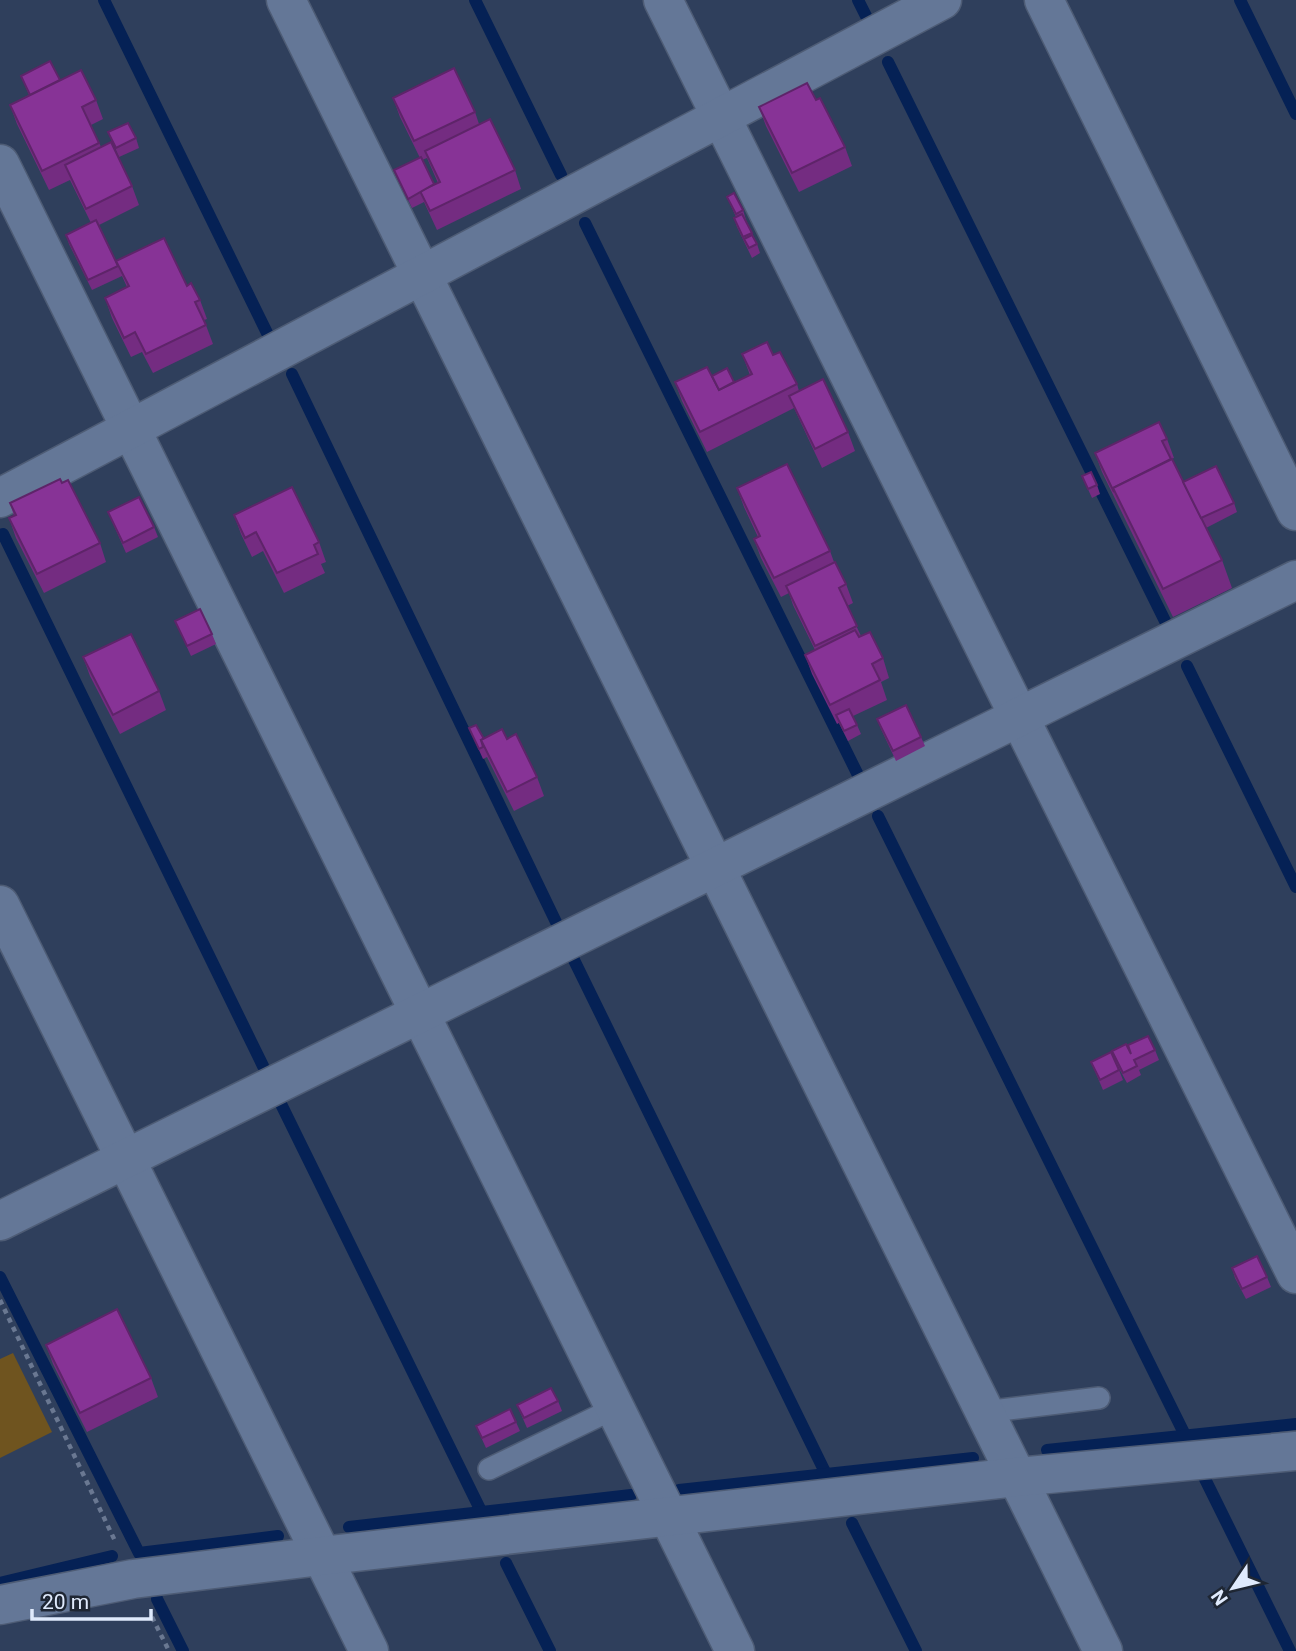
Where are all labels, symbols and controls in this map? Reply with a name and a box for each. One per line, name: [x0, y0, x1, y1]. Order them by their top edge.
north arrow: [1198, 1553, 1268, 1623]
scale bar: [32, 1578, 150, 1622]
text: N: [1206, 1585, 1233, 1610]
text: 20 m: [42, 1590, 89, 1614]

